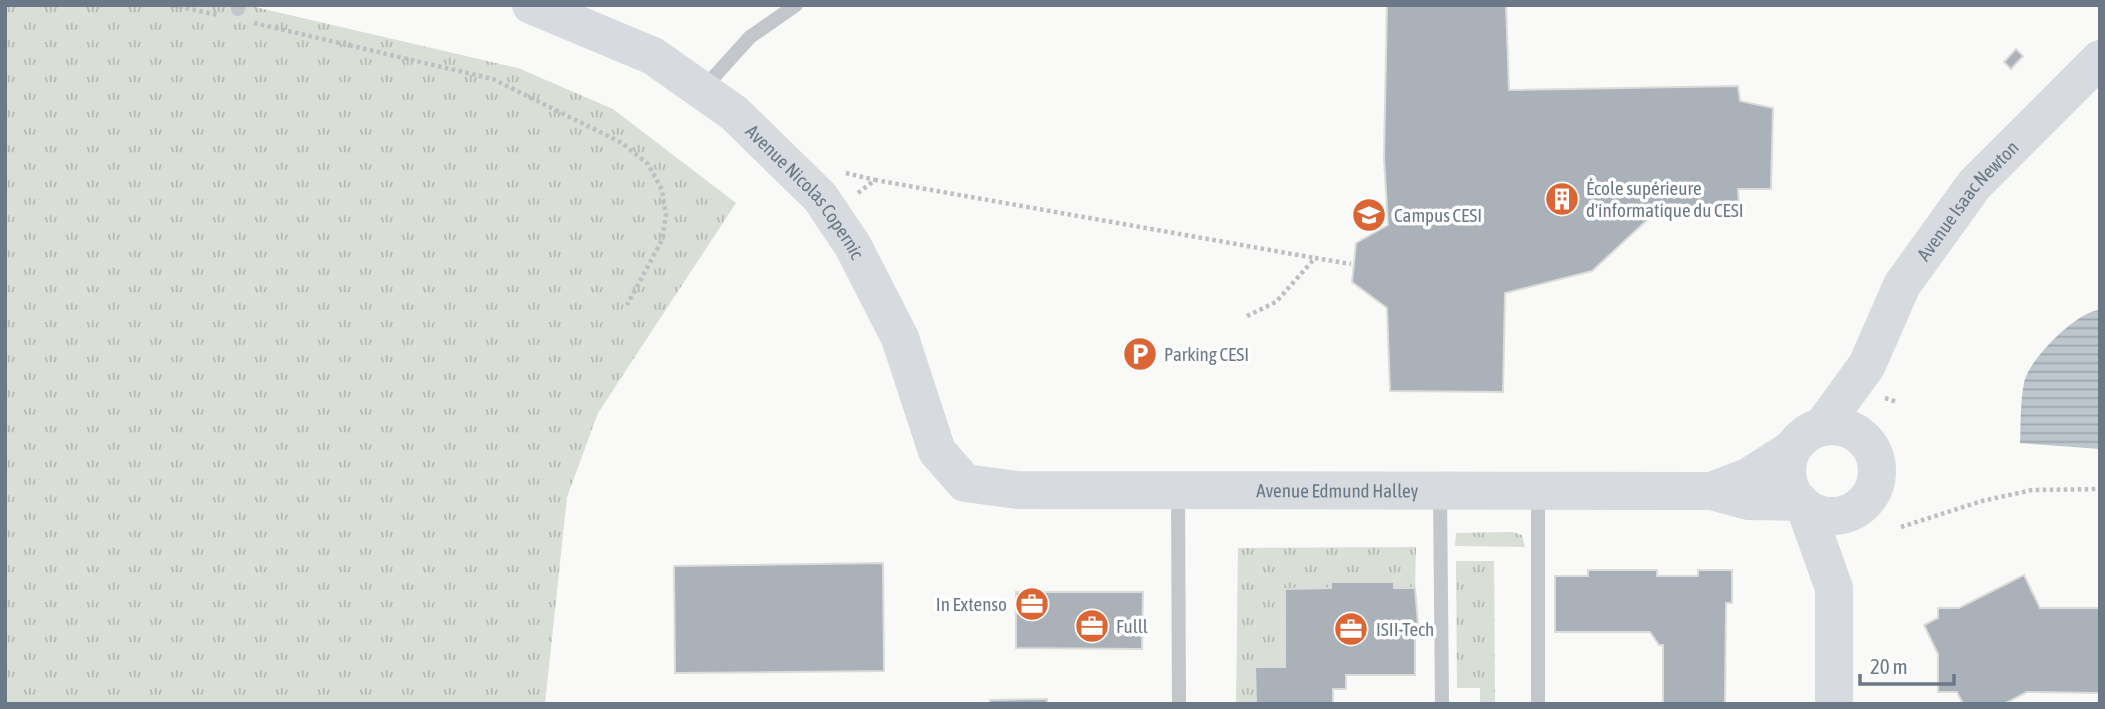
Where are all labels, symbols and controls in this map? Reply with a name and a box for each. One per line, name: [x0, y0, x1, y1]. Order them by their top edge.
street label: Avenue Nicolas Copernic: [741, 120, 869, 264]
street label: Avenue Isaac Newton: [1912, 136, 2023, 265]
place label: École supérieure d'informatique du CESI: [1586, 177, 1744, 221]
building icon: École supérieure d'informatique du CESI: [1543, 180, 1581, 218]
school or university icon: Campus CESI: [1350, 196, 1388, 234]
place label: Campus CESI: [1394, 204, 1482, 226]
parking icon: Parking CESI: [1121, 335, 1159, 373]
place label: Parking CESI: [1164, 343, 1249, 365]
street label: Avenue Edmund Halley: [1256, 479, 1418, 502]
office icon: In Extenso: [1013, 585, 1051, 623]
place label: In Extenso: [936, 593, 1007, 615]
office icon: Fulll: [1073, 607, 1111, 645]
office icon: ISII-Tech: [1332, 610, 1370, 648]
place label: Fulll: [1116, 615, 1148, 637]
place label: ISII-Tech: [1376, 618, 1434, 640]
scale bar: [1860, 642, 1954, 686]
text: 20 m: [1870, 654, 1908, 678]

